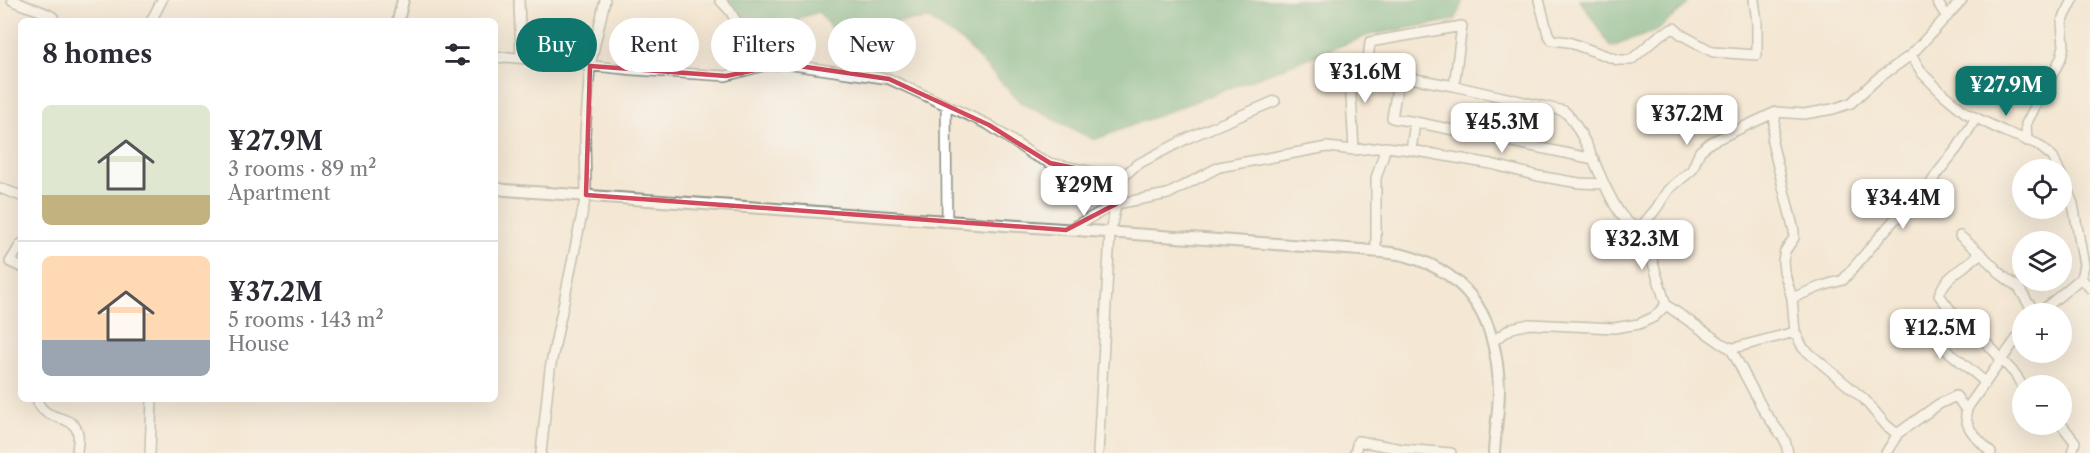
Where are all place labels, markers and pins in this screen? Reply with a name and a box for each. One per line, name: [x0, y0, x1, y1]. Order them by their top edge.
pin: ¥31.6M: [1316, 53, 1414, 104]
pin: ¥27.9M: [1957, 66, 2055, 117]
pin: ¥37.2M: [1638, 95, 1736, 146]
pin: ¥45.3M: [1453, 103, 1551, 154]
pin: ¥29M: [1048, 166, 1120, 217]
pin: ¥34.4M: [1854, 179, 1952, 230]
pin: ¥32.3M: [1593, 220, 1691, 271]
pin: ¥12.5M: [1891, 309, 1989, 360]

